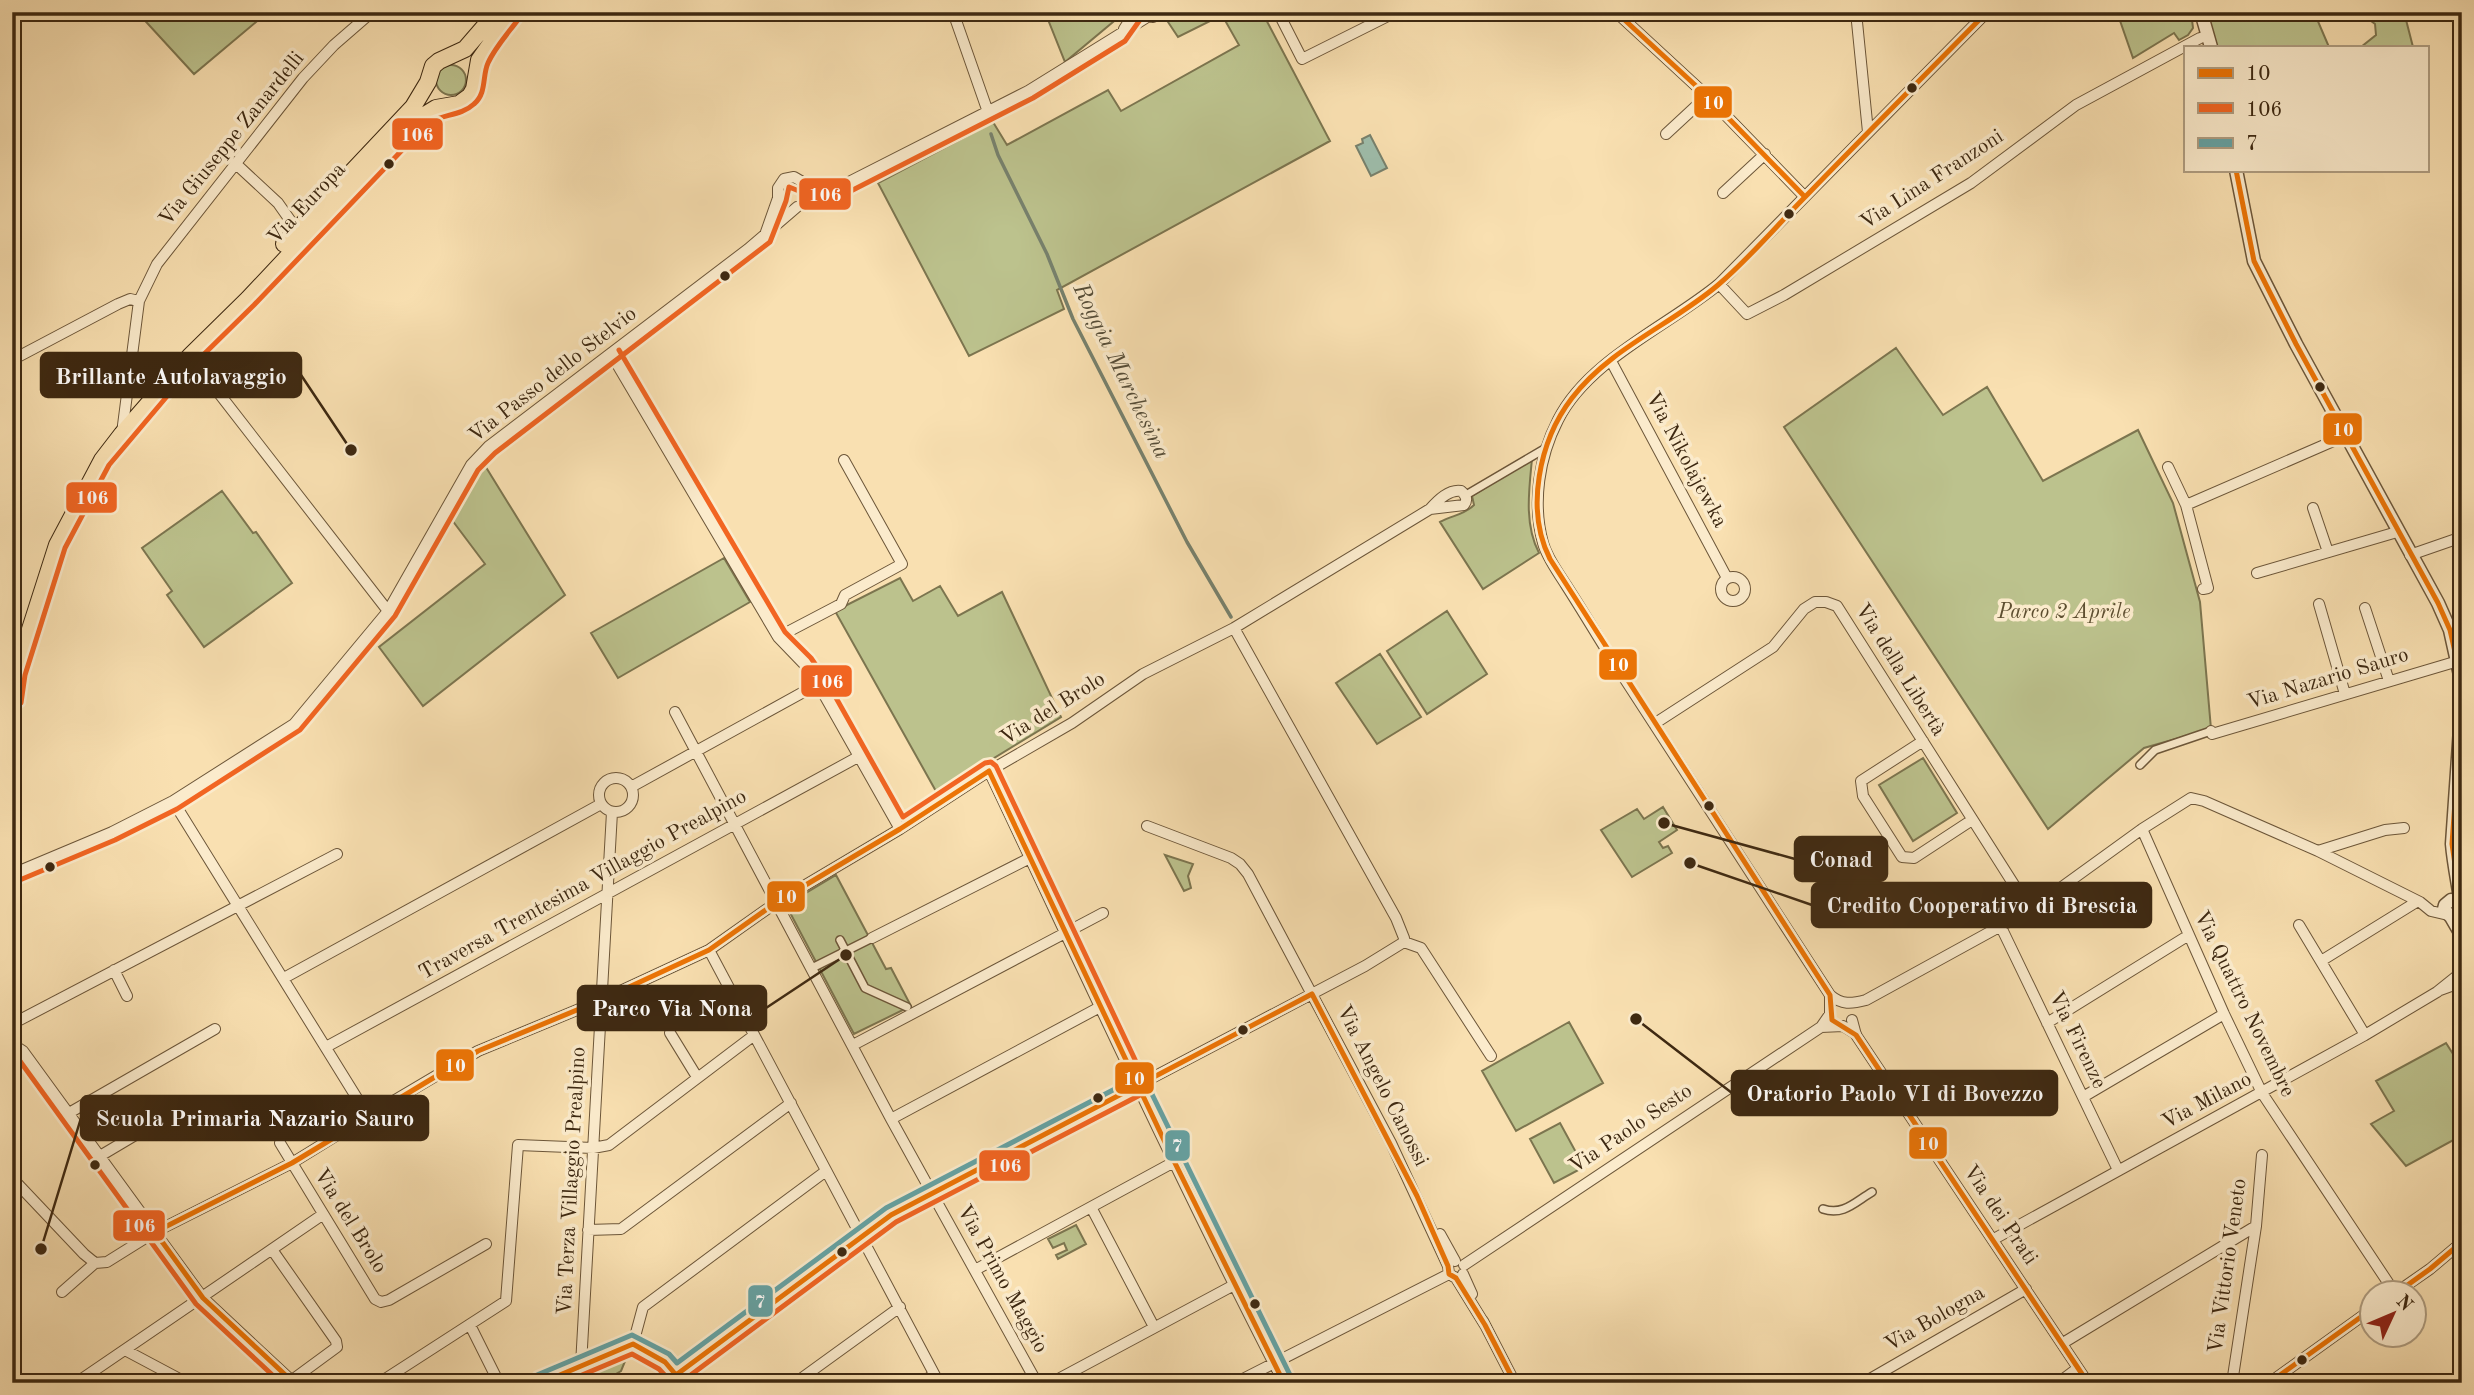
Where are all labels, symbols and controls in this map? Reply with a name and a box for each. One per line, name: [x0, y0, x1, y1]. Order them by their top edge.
legend: [2184, 46, 2428, 172]
street label: Via Giuseppe Zanardelli: [155, 48, 309, 230]
text: 10: [2246, 64, 2270, 85]
unlabelled marker: [1905, 81, 1919, 95]
line badge: 10: [1693, 85, 1733, 119]
text: 10: [1702, 95, 1724, 114]
text: 106: [2246, 100, 2283, 121]
line badge: 106: [391, 117, 444, 151]
street label: Via Lina Franzoni: [1857, 126, 2007, 234]
text: 106: [400, 127, 434, 146]
text: 7: [2246, 134, 2258, 155]
unlabelled marker: [382, 157, 396, 171]
street label: Via Europa: [264, 159, 350, 249]
line badge: 106: [798, 177, 852, 211]
text: 106: [808, 187, 842, 206]
unlabelled marker: [1782, 207, 1796, 221]
unlabelled marker: [718, 269, 732, 283]
water label: Roggia Marchesina: [1067, 279, 1173, 463]
street label: Via Passo dello Stelvio: [465, 303, 641, 447]
callout: Brillante Autolavaggio: [41, 353, 301, 397]
text: Brillante Autolavaggio: [55, 366, 287, 389]
unlabelled marker: [2313, 380, 2327, 394]
street label: Via Nikolajewka: [1641, 389, 1731, 531]
line badge: 10: [2322, 412, 2363, 446]
text: 10: [2332, 422, 2354, 441]
line badge: 106: [65, 481, 118, 514]
text: 106: [75, 490, 109, 509]
street label: Via della Libertà: [1851, 600, 1949, 740]
park label: Parco 2 Aprile: [1996, 602, 2131, 623]
street label: Via Nazario Sauro: [2245, 644, 2411, 714]
line badge: 10: [1598, 648, 1638, 681]
text: 10: [1607, 657, 1629, 676]
line badge: 106: [800, 664, 853, 698]
street label: Via del Brolo: [997, 669, 1109, 749]
text: 106: [810, 674, 844, 693]
street label: Traversa Trentesima Villaggio Prealpino: [416, 786, 750, 984]
unlabelled marker: [1702, 799, 1716, 813]
callout: Conad: [1795, 837, 1887, 881]
text: Conad: [1809, 849, 1873, 872]
unlabelled marker: [43, 860, 57, 874]
line badge: 10: [766, 880, 806, 913]
callout: Credito Cooperativo di Brescia: [1812, 883, 2151, 927]
text: 10: [775, 889, 797, 908]
text: Credito Cooperativo di Brescia: [1826, 895, 2138, 918]
street label: Via Quattro Novembre: [2190, 908, 2298, 1100]
callout: Parco Via Nona: [578, 986, 766, 1030]
street label: Via Firenze: [2044, 988, 2110, 1092]
text: Parco Via Nona: [592, 998, 753, 1021]
street label: Via Angelo Canossi: [1332, 1002, 1432, 1170]
unlabelled marker: [1236, 1023, 1250, 1037]
street label: Via Terza Villaggio Prealpino: [554, 1046, 590, 1316]
line badge: 10: [435, 1048, 475, 1082]
text: 10: [444, 1058, 466, 1077]
line badge: 10: [1114, 1061, 1155, 1095]
street label: Via Milano: [2159, 1069, 2255, 1133]
text: 10: [1123, 1071, 1145, 1090]
callout: Oratorio Paolo VI di Bovezzo: [1732, 1071, 2057, 1115]
street label: Via Paolo Sesto: [1566, 1080, 1696, 1178]
text: Oratorio Paolo VI di Bovezzo: [1746, 1083, 2044, 1106]
unlabelled marker: [1091, 1091, 1105, 1105]
callout: Scuola Primaria Nazario Sauro: [81, 1096, 428, 1140]
text: Scuola Primaria Nazario Sauro: [96, 1108, 414, 1131]
line badge: 10: [1908, 1126, 1948, 1160]
line badge: 7: [1164, 1129, 1191, 1162]
text: 10: [1917, 1136, 1939, 1155]
text: 7: [1171, 1138, 1183, 1157]
line badge: 106: [978, 1149, 1031, 1182]
unlabelled marker: [88, 1158, 102, 1172]
text: 106: [988, 1158, 1022, 1177]
street label: Via dei Prati: [1959, 1161, 2041, 1269]
street label: Via del Brolo: [310, 1165, 390, 1277]
street label: Via Vittorio Veneto: [2205, 1177, 2251, 1355]
street label: Via Primo Maggio: [953, 1202, 1051, 1356]
line badge: 106: [112, 1209, 166, 1242]
text: 106: [122, 1218, 156, 1237]
unlabelled marker: [835, 1245, 849, 1259]
north arrow: [2358, 1280, 2428, 1350]
street label: Via Bologna: [1882, 1282, 1988, 1356]
line badge: 7: [747, 1284, 774, 1318]
text: N: [2392, 1292, 2416, 1316]
text: 7: [754, 1294, 766, 1313]
unlabelled marker: [1248, 1297, 1262, 1311]
unlabelled marker: [2295, 1353, 2309, 1367]

